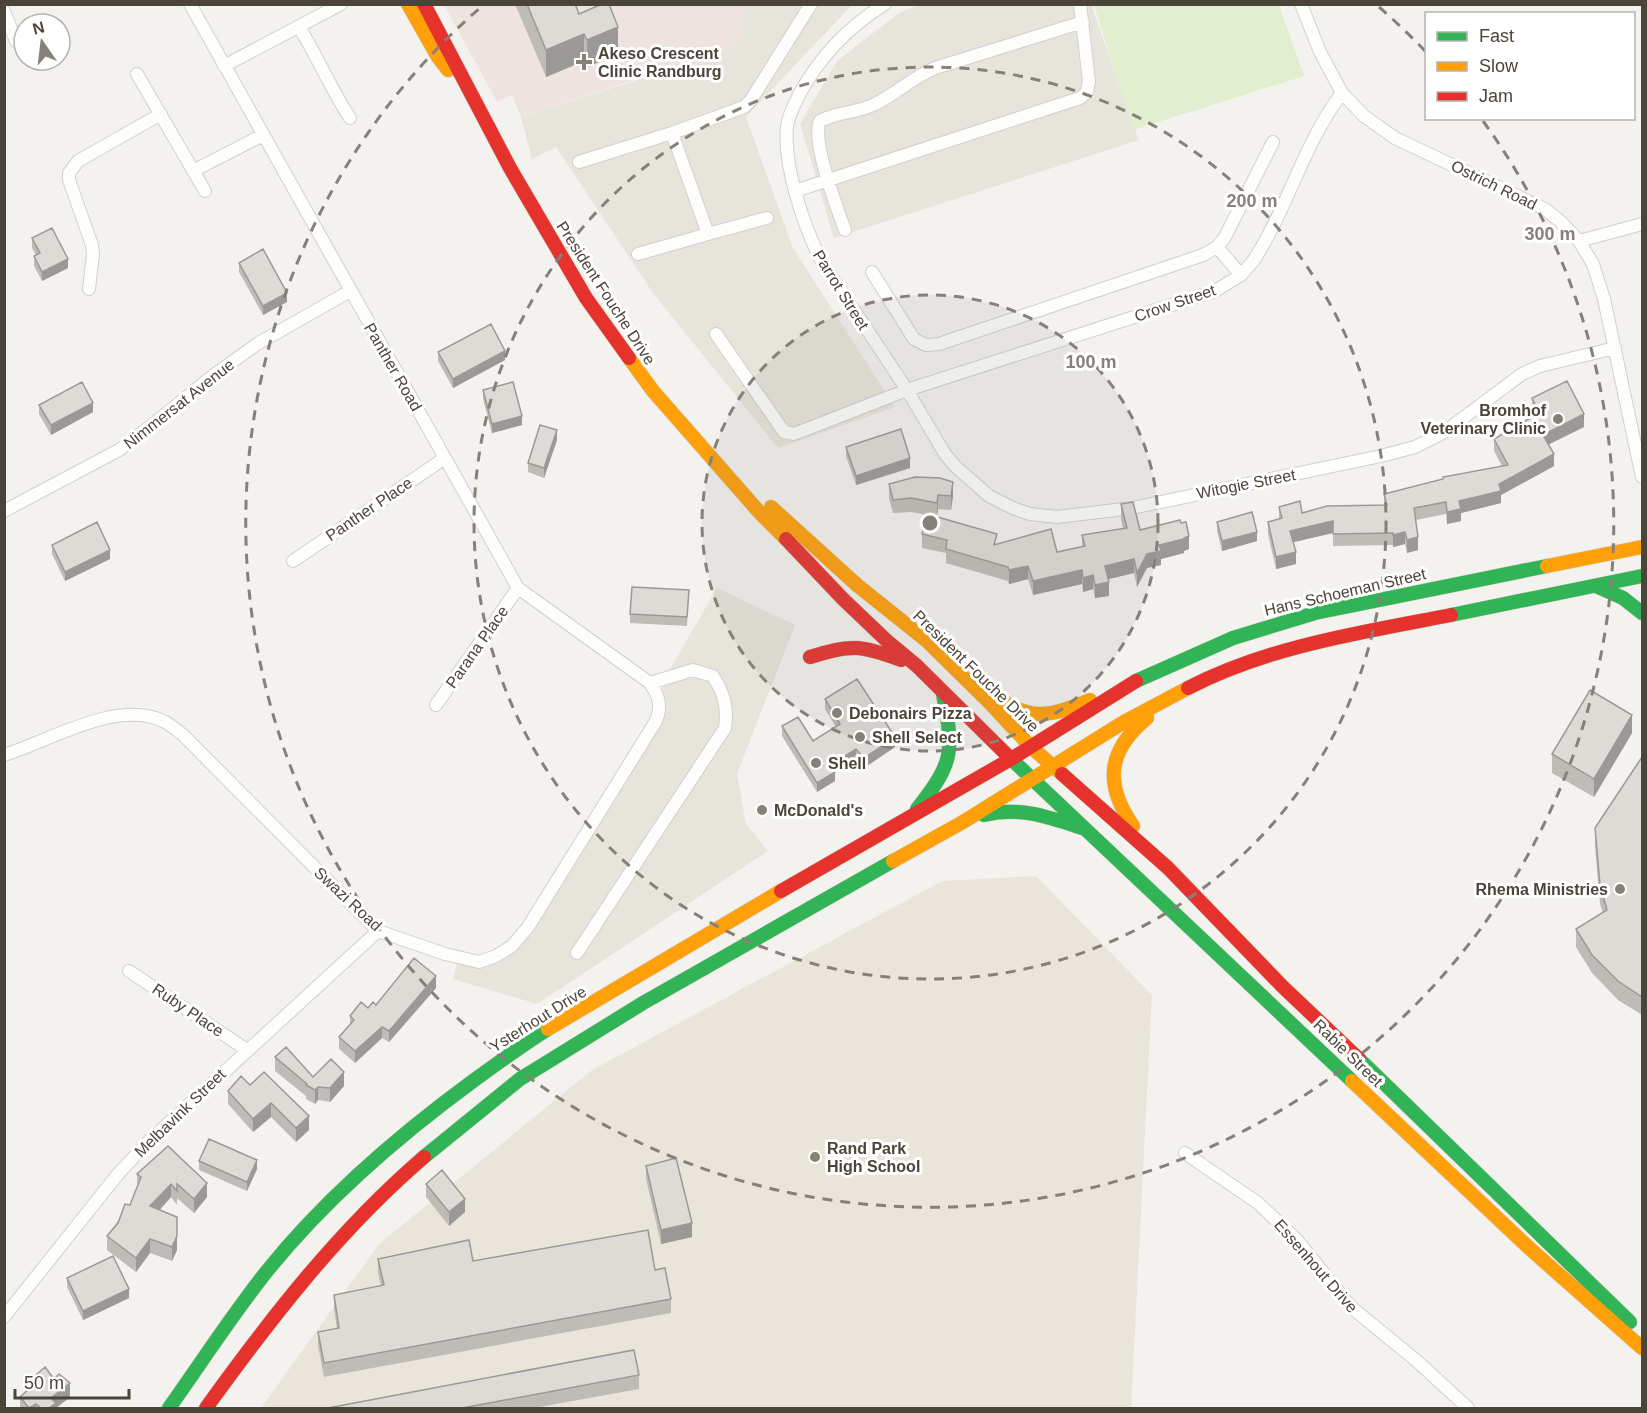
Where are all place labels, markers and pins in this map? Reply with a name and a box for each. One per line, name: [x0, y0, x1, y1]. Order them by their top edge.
place label: Akeso Crescent Clinic Randburg: [598, 45, 722, 80]
marker: Akeso Crescent Clinic Randburg: [575, 53, 593, 71]
place label: Bromhof Veterinary Clinic: [1421, 402, 1547, 437]
marker: Bromhof Veterinary Clinic: [1551, 412, 1565, 426]
centre of rings: [920, 513, 940, 533]
place label: Debonairs Pizza: [849, 705, 972, 722]
marker: Debonairs Pizza: [830, 706, 844, 720]
place label: Shell Select: [872, 729, 962, 746]
marker: Shell Select: [853, 730, 867, 744]
place label: Shell: [828, 755, 866, 772]
marker: Shell: [809, 756, 823, 770]
place label: McDonald's: [774, 802, 863, 819]
marker: McDonald's: [755, 803, 769, 817]
place label: Rhema Ministries: [1476, 881, 1608, 898]
marker: Rhema Ministries: [1613, 882, 1627, 896]
place label: Rand Park High School: [827, 1140, 920, 1175]
marker: Rand Park High School: [808, 1150, 822, 1164]

